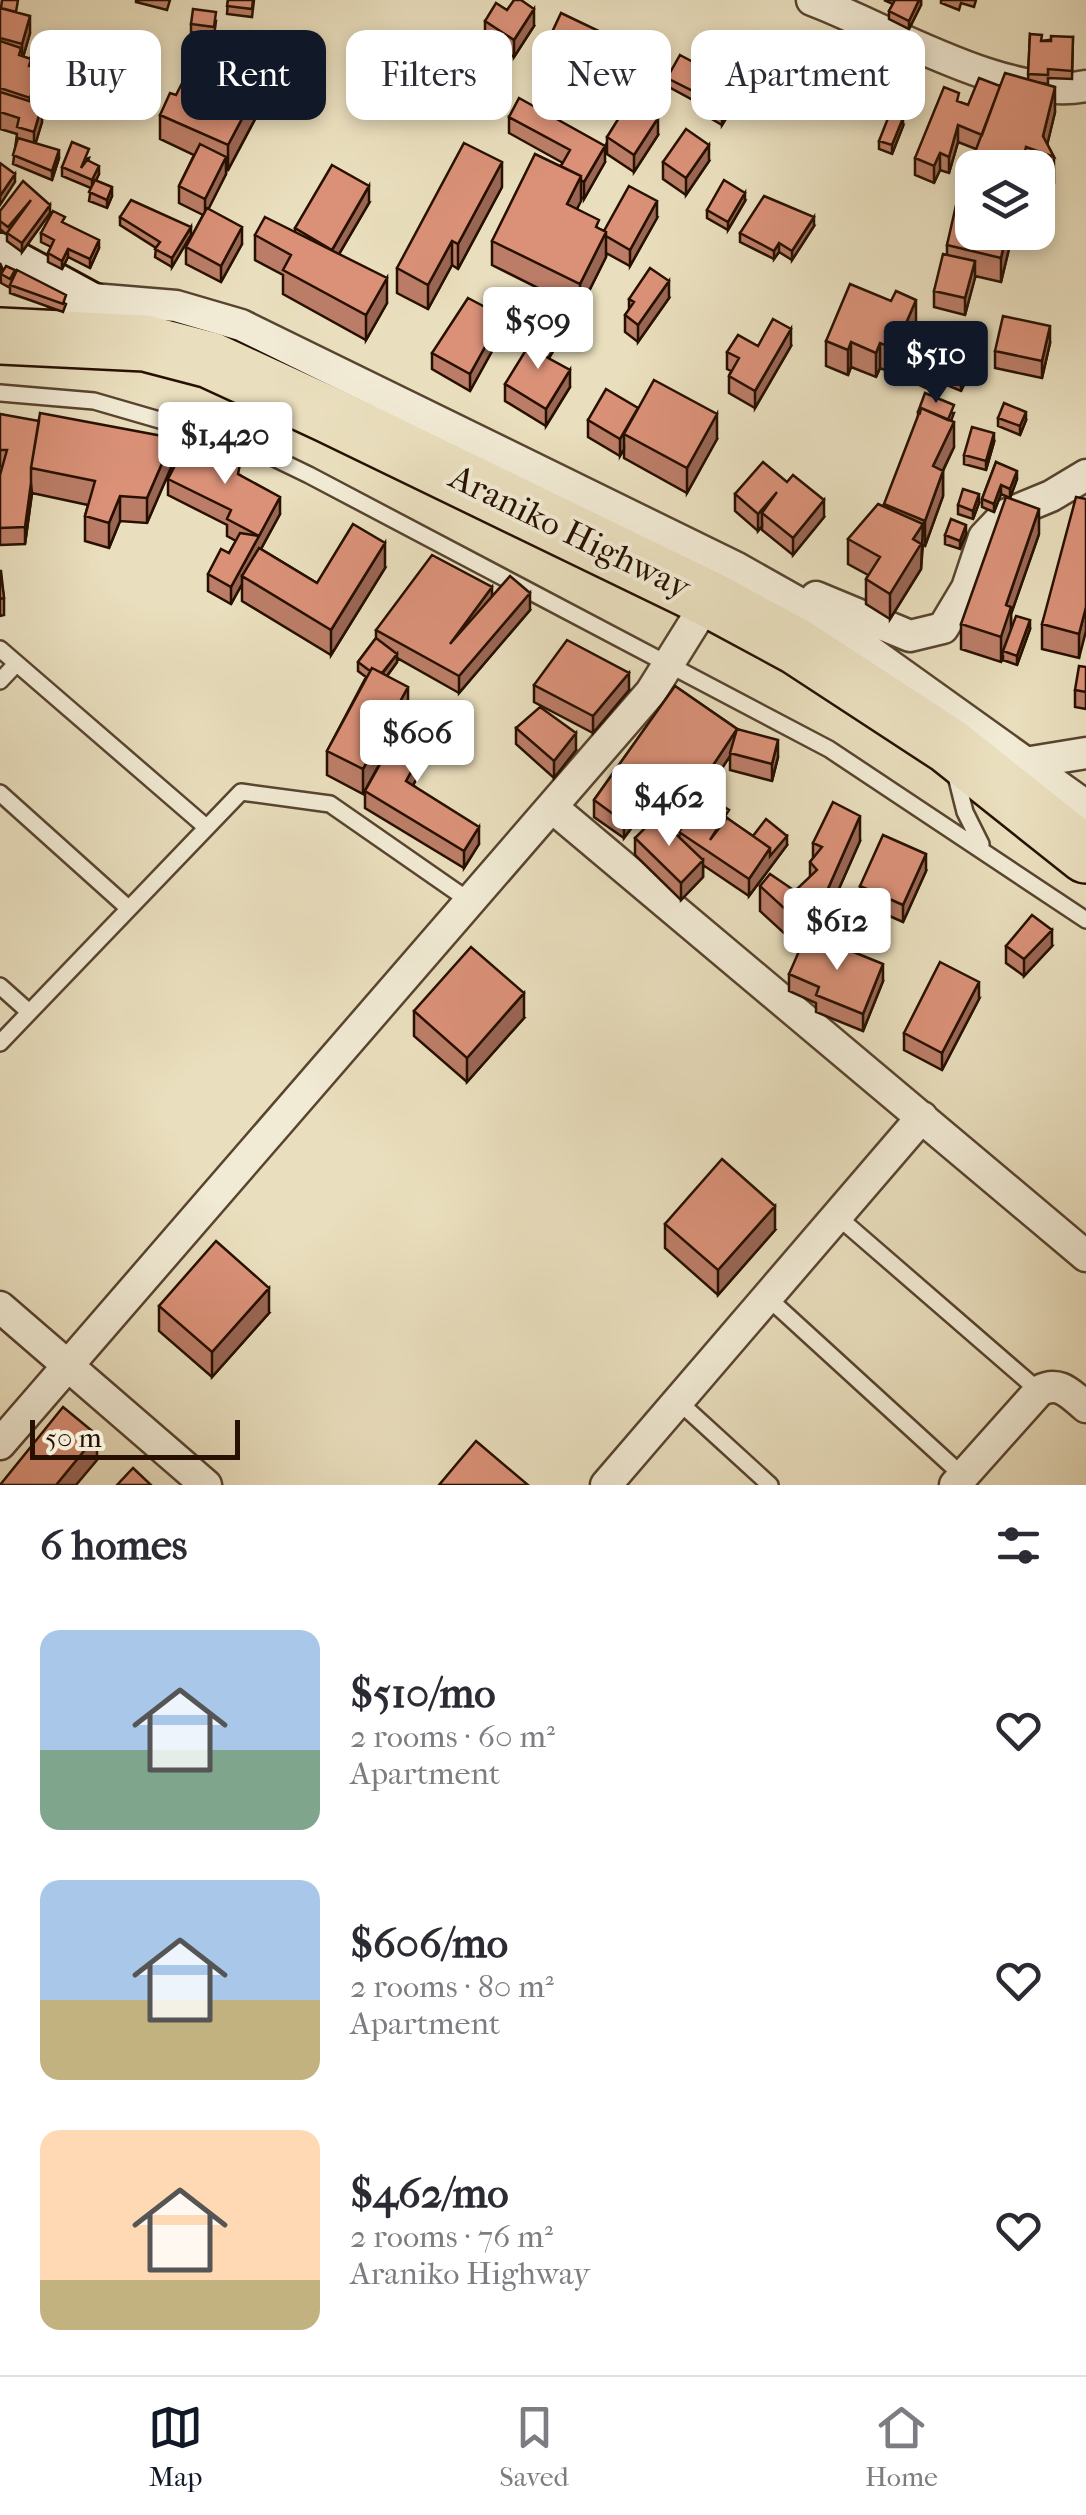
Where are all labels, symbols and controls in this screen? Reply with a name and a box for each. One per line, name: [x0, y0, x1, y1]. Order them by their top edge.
chip: Buy: [30, 30, 161, 120]
chip: Rent: [181, 30, 326, 120]
chip: Filters: [346, 30, 512, 120]
chip: New: [532, 30, 671, 120]
chip: Apartment: [691, 30, 925, 120]
map controls: [955, 150, 1055, 250]
button: layers: [955, 150, 1055, 250]
pin: $509: [479, 287, 597, 372]
text: $509: [505, 301, 571, 338]
pin: $510: [877, 321, 995, 406]
text: $510: [906, 335, 966, 372]
pin: $1,420: [144, 402, 306, 487]
text: $1,420: [180, 416, 270, 453]
street label: Araniko Highway: [441, 455, 698, 609]
pin: $606: [358, 700, 476, 785]
text: $606: [382, 714, 452, 751]
pin: $462: [610, 764, 728, 849]
text: $462: [634, 778, 704, 815]
pin: $612: [778, 888, 896, 973]
text: $612: [806, 902, 868, 939]
scale bar: [30, 1415, 240, 1460]
text: 50 m: [45, 1421, 102, 1454]
icon: filters: [991, 1518, 1046, 1573]
text: 6 homes: [40, 1521, 187, 1570]
text: $510/mo: [350, 1669, 495, 1718]
icon: home: [120, 1670, 240, 1790]
icon: heart: [991, 1703, 1046, 1758]
text: 2 rooms · 60 m²: [350, 1718, 555, 1755]
text: Apartment: [350, 1755, 500, 1792]
text: $606/mo: [350, 1919, 508, 1968]
icon: home: [120, 1920, 240, 2040]
icon: heart: [991, 1953, 1046, 2008]
text: 2 rooms · 80 m²: [350, 1968, 554, 2005]
text: Apartment: [350, 2005, 500, 2042]
text: $462/mo: [350, 2169, 509, 2218]
icon: home: [120, 2170, 240, 2290]
icon: heart: [991, 2203, 1046, 2258]
text: 2 rooms · 76 m²: [350, 2218, 553, 2255]
text: Araniko Highway: [350, 2255, 590, 2292]
tab: Map: [148, 2400, 203, 2493]
tab: Saved: [499, 2400, 569, 2493]
tab: Home: [865, 2400, 938, 2493]

